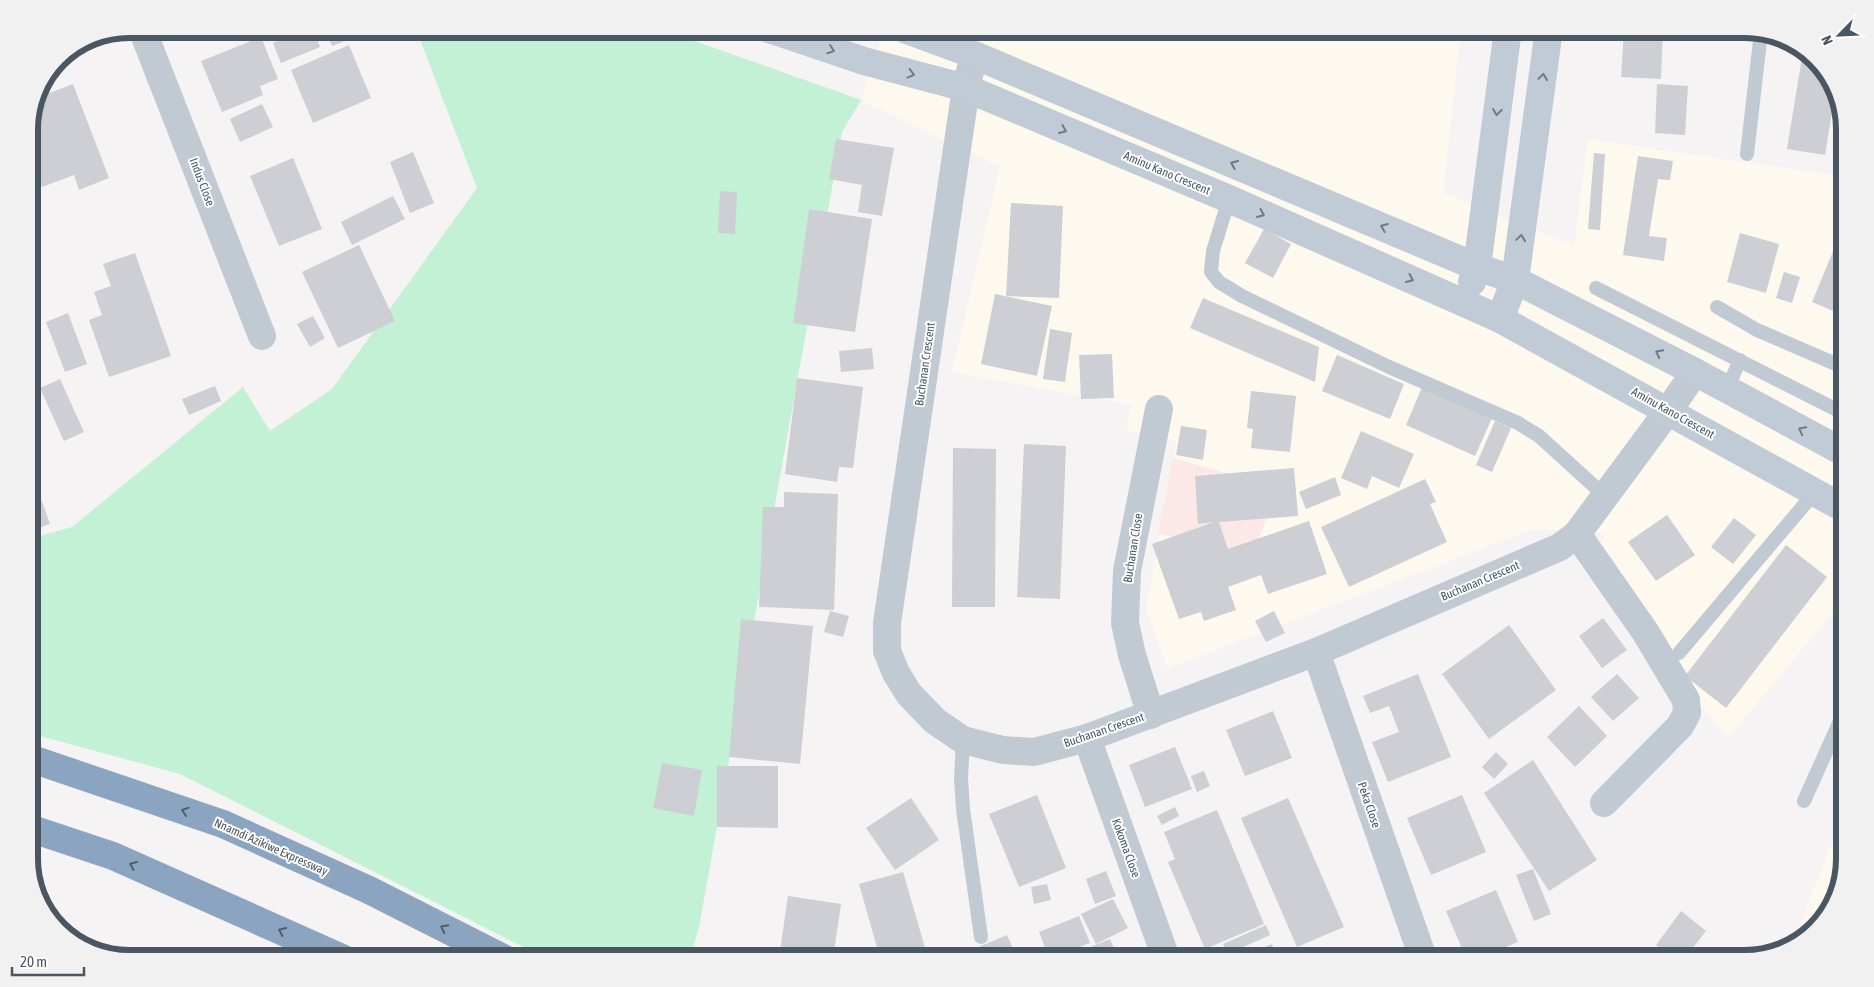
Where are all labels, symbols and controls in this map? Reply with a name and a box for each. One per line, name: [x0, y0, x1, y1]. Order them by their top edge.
north arrow: [1814, 10, 1864, 60]
text: N: [1818, 33, 1836, 47]
one-way arrow: [827, 44, 835, 54]
one-way arrow: [907, 68, 916, 79]
one-way arrow: [1537, 73, 1548, 81]
one-way arrow: [1492, 108, 1503, 116]
one-way arrow: [1059, 124, 1067, 134]
street label: Aminu Kano Crescent: [1122, 148, 1213, 198]
street label: Indus Close: [187, 156, 217, 208]
one-way arrow: [1230, 160, 1239, 171]
one-way arrow: [1256, 207, 1265, 218]
one-way arrow: [1380, 223, 1389, 234]
one-way arrow: [1515, 234, 1525, 243]
one-way arrow: [1405, 273, 1414, 284]
street label: Buchanan Crescent: [912, 321, 938, 407]
one-way arrow: [1655, 350, 1664, 360]
street label: Aminu Kano Crescent: [1629, 384, 1717, 442]
one-way arrow: [1798, 426, 1807, 436]
street label: Buchanan Close: [1121, 512, 1145, 584]
street label: Buchanan Crescent: [1439, 558, 1522, 604]
street label: Buchanan Crescent: [1062, 710, 1146, 750]
street label: Peka Close: [1355, 780, 1383, 830]
one-way arrow: [181, 807, 190, 817]
street label: Nnamdi Azikiwe Expressway: [212, 816, 330, 878]
street label: Kokoma Close: [1109, 817, 1143, 879]
one-way arrow: [129, 860, 138, 871]
one-way arrow: [441, 924, 450, 934]
one-way arrow: [278, 926, 287, 937]
scale bar: [12, 944, 85, 976]
text: 20 m: [20, 953, 47, 970]

